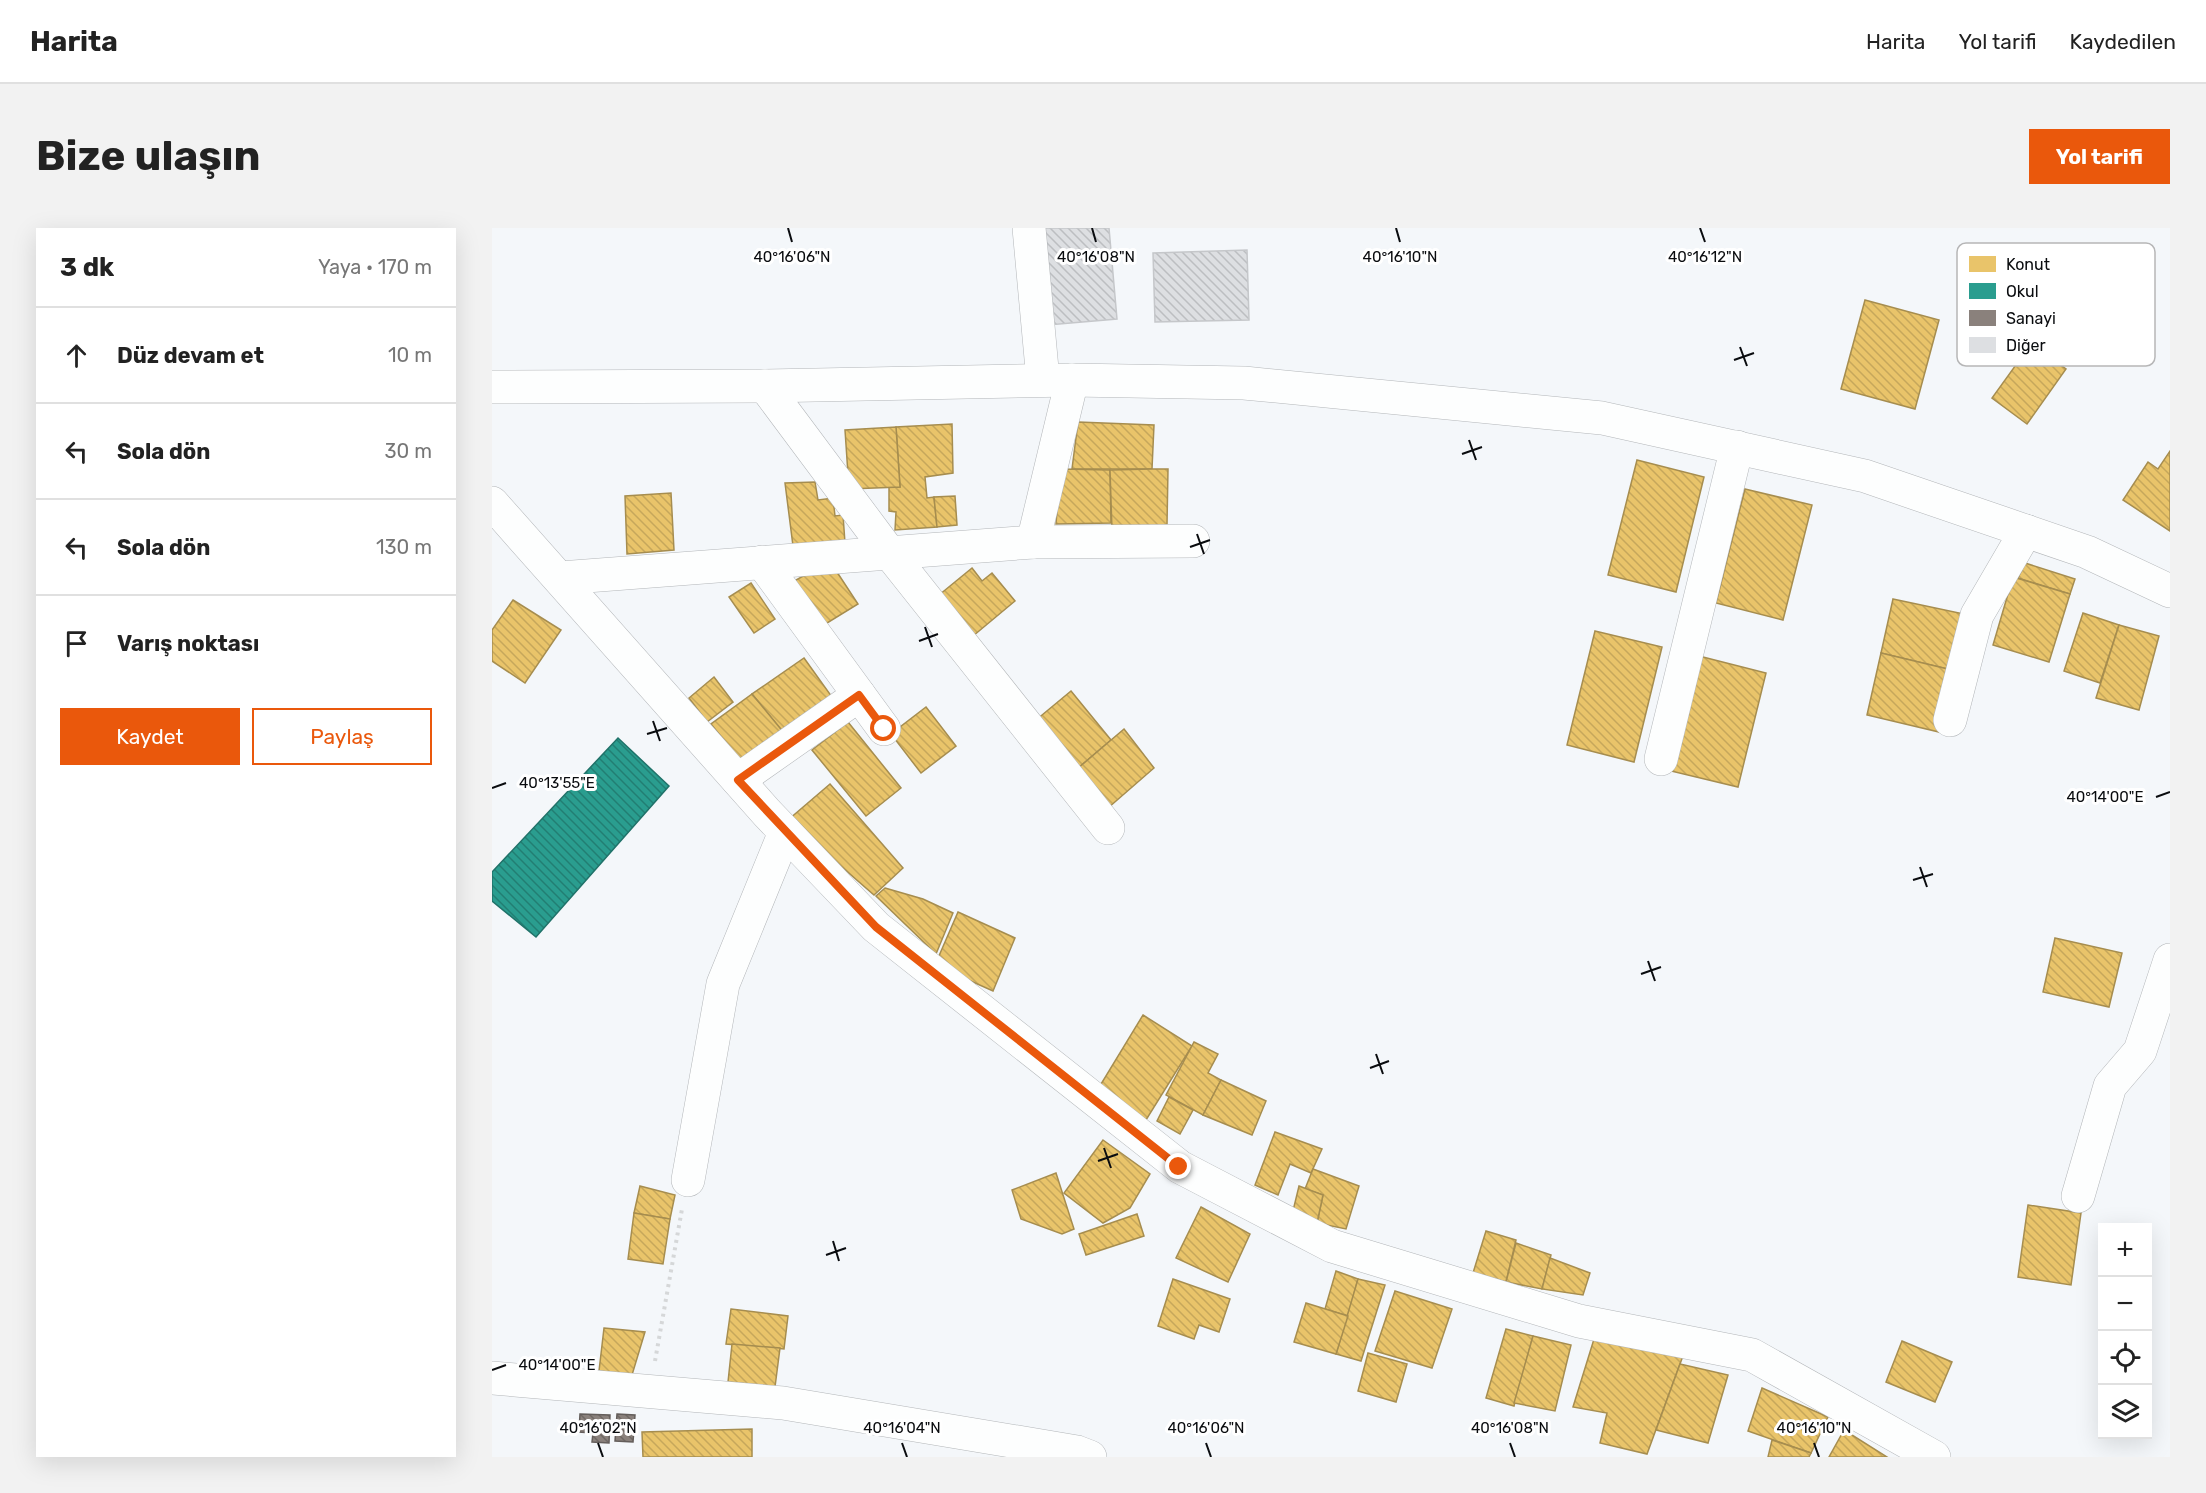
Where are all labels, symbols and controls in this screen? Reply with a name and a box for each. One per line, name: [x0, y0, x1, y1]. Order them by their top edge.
text: Harita: [30, 25, 118, 58]
text: Harita: [1866, 29, 1925, 54]
text: Yol tarifi: [1958, 29, 2037, 54]
text: Kaydedilen: [2070, 29, 2176, 54]
button: Yol tarifi: [2029, 129, 2170, 184]
text: Bize ulaşın: [36, 131, 260, 181]
legend: [1957, 243, 2155, 366]
text: 40°16'06"N: [754, 248, 830, 266]
text: 40°16'08"N: [1057, 248, 1135, 266]
text: 40°16'10"N: [1363, 248, 1437, 266]
text: 40°16'12"N: [1668, 248, 1742, 266]
text: 3 dk: [60, 252, 114, 283]
text: Yaya · 170 m: [318, 255, 432, 279]
text: Konut: [2006, 255, 2050, 274]
text: Okul: [2006, 282, 2039, 301]
text: Sanayi: [2006, 309, 2056, 328]
text: Diğer: [2006, 336, 2046, 355]
icon: ahead: [60, 339, 93, 372]
text: Düz devam et: [117, 342, 264, 369]
text: 10 m: [388, 343, 432, 367]
icon: left: [60, 435, 93, 468]
text: Sola dön: [117, 438, 210, 465]
text: 30 m: [385, 439, 432, 463]
icon: left: [60, 531, 93, 564]
text: Sola dön: [117, 534, 210, 561]
text: 130 m: [376, 535, 432, 559]
icon: arrive: [60, 627, 93, 660]
text: Varış noktası: [117, 630, 259, 657]
button: Kaydet: [60, 708, 240, 765]
button: Paylaş: [252, 708, 432, 765]
route start: [870, 715, 896, 741]
text: 40°13'55"E: [519, 774, 595, 792]
text: 40°14'00"E: [2066, 788, 2144, 806]
route end: [1165, 1153, 1191, 1179]
map controls: [2098, 1223, 2152, 1439]
button: +: [2098, 1223, 2152, 1277]
button: −: [2098, 1277, 2152, 1331]
button: locate: [2098, 1331, 2152, 1385]
text: 40°14'00"E: [518, 1356, 596, 1374]
button: layers: [2098, 1385, 2152, 1439]
text: 40°16'02"N: [559, 1419, 637, 1437]
text: 40°16'04"N: [863, 1419, 941, 1437]
text: 40°16'06"N: [1168, 1419, 1244, 1437]
text: 40°16'08"N: [1471, 1419, 1549, 1437]
text: 40°16'10"N: [1777, 1419, 1851, 1437]

